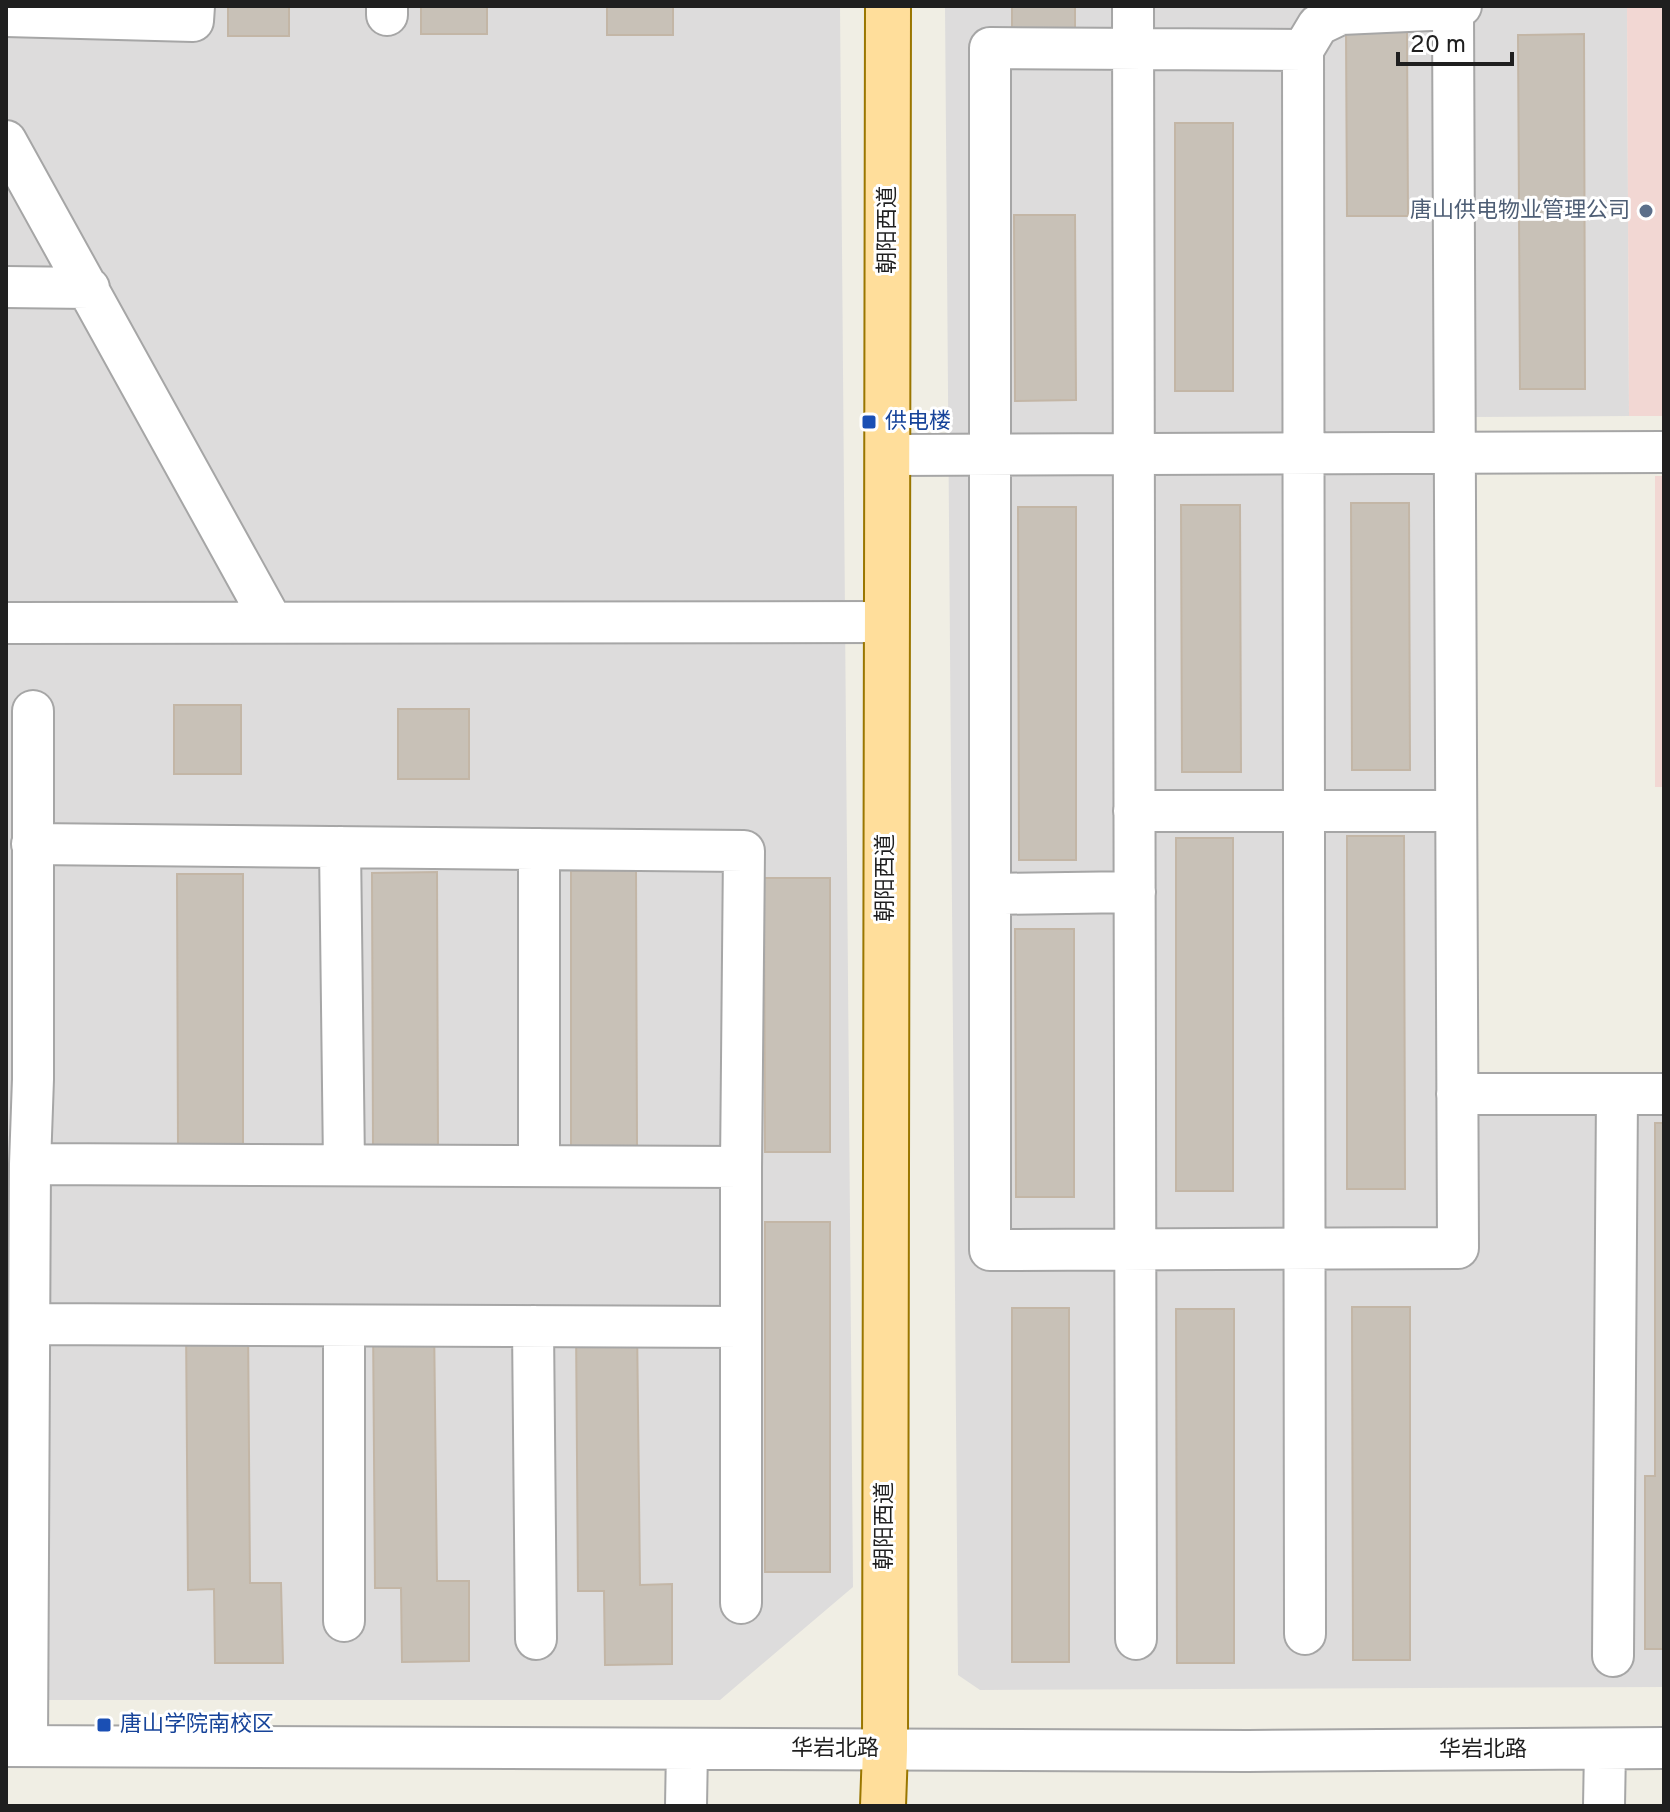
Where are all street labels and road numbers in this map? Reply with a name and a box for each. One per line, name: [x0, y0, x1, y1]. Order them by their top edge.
street label: 朝阳西道: [875, 186, 902, 274]
street label: 朝阳西道: [873, 834, 900, 922]
street label: 朝阳西道: [872, 1482, 899, 1570]
street label: 华岩北路: [791, 1736, 879, 1763]
street label: 华岩北路: [1439, 1737, 1527, 1764]

